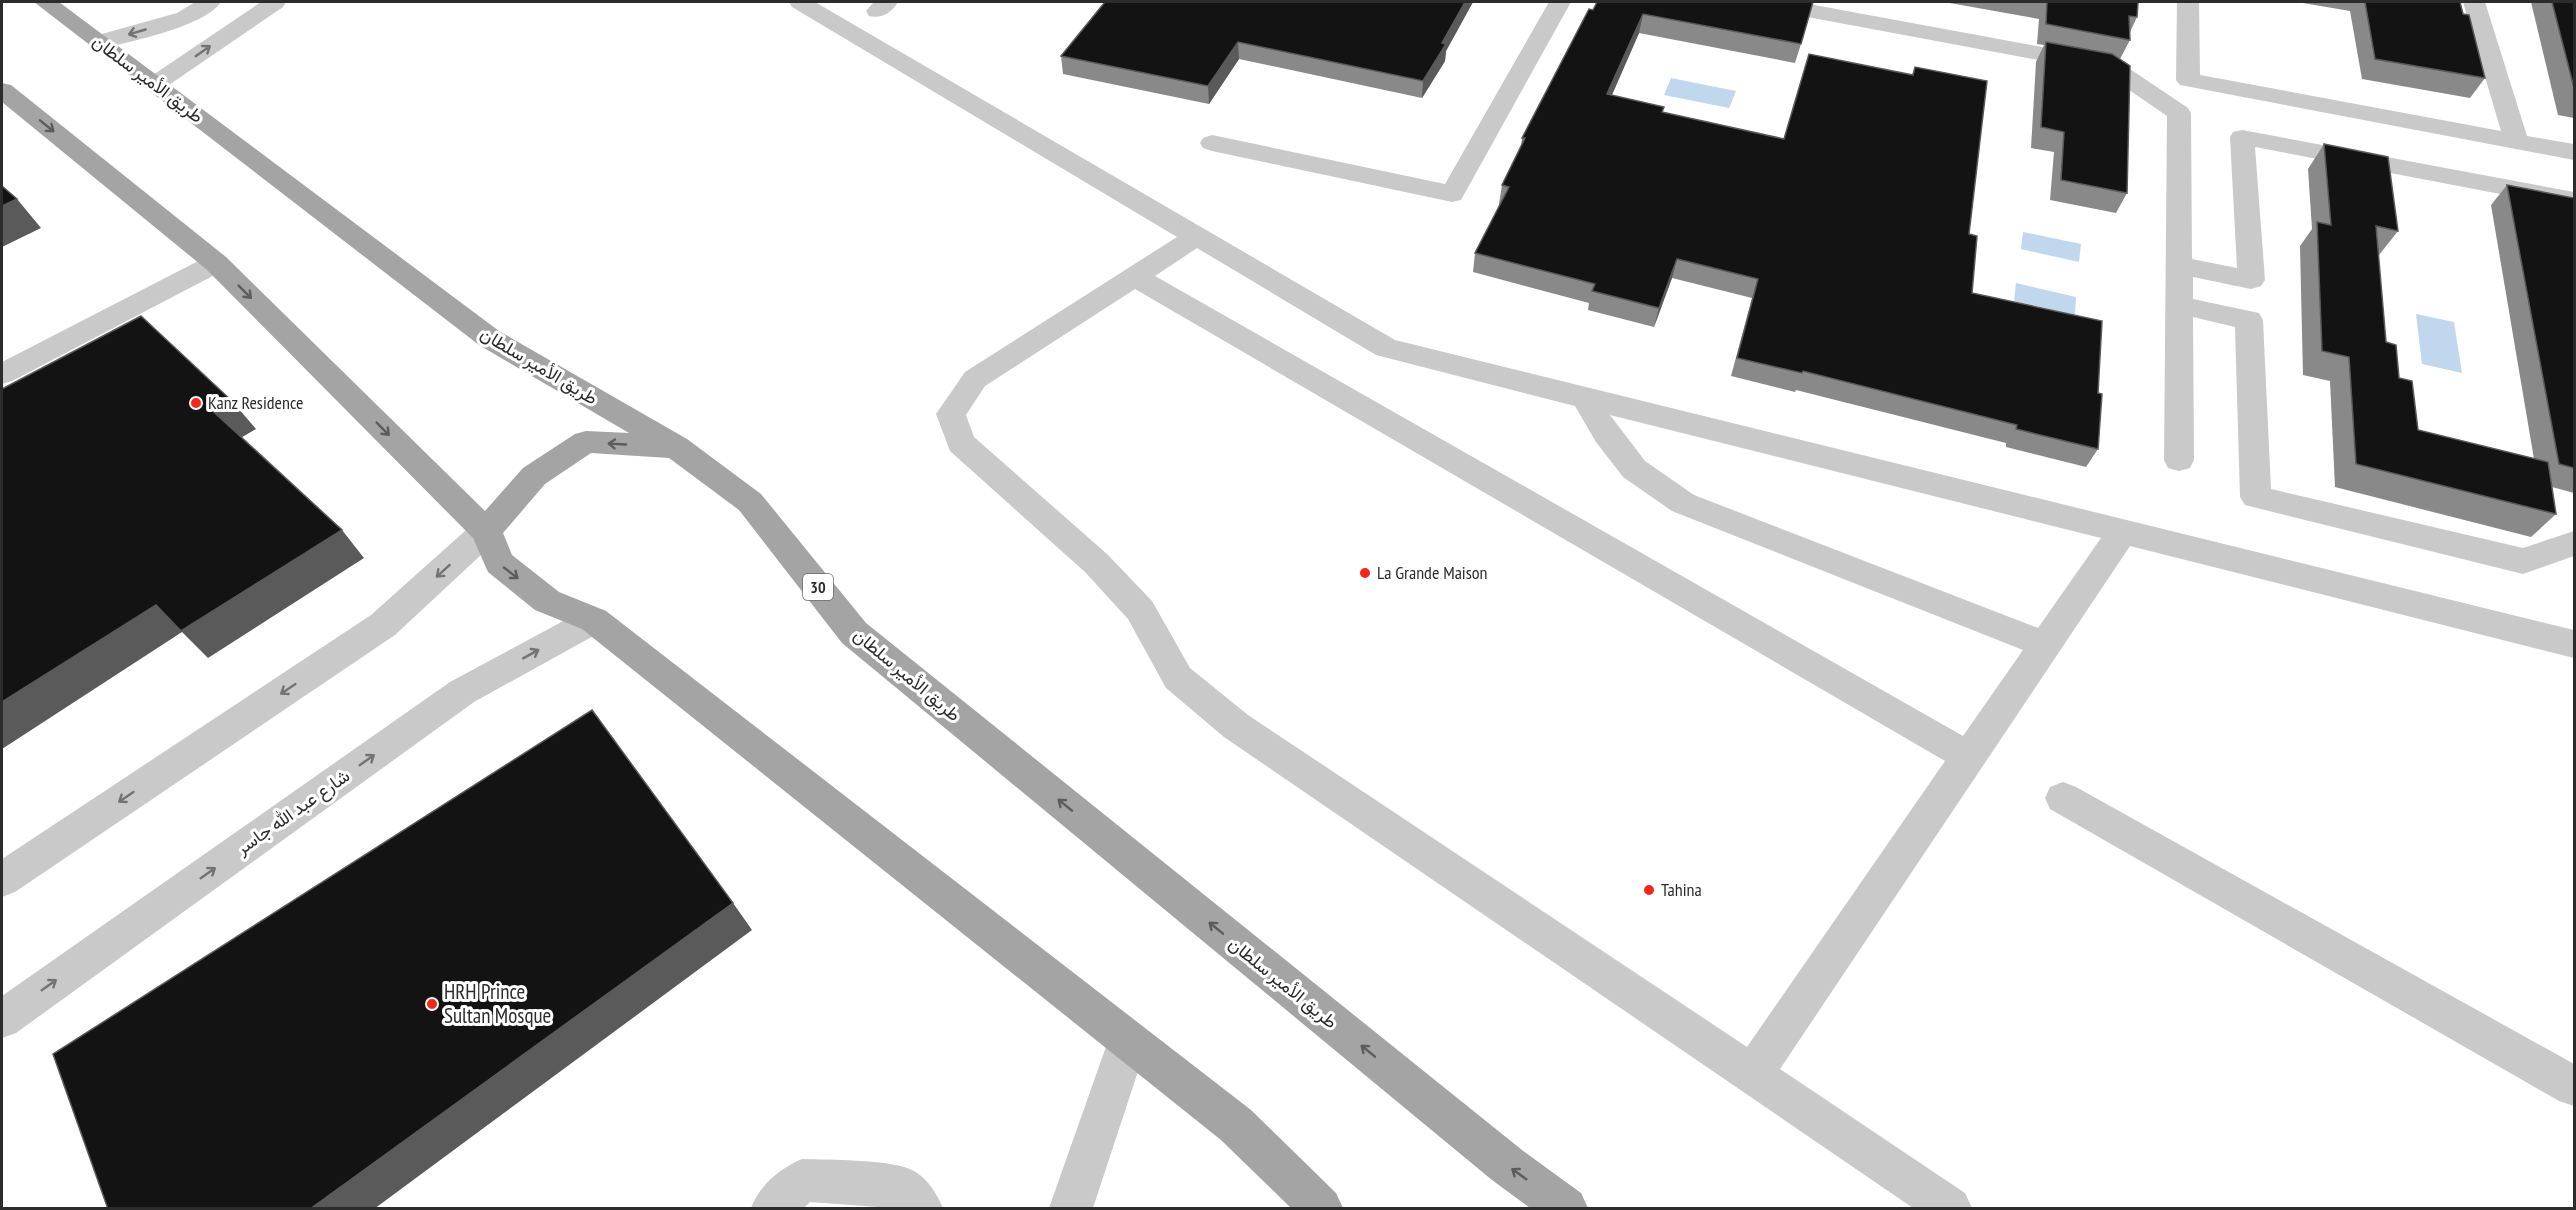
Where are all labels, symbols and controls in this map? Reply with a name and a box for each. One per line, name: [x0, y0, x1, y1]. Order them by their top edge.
one-way arrow: [128, 26, 147, 38]
street label: طريق الأمير سلطان: [88, 29, 208, 128]
one-way arrow: [194, 45, 211, 57]
one-way arrow: [39, 120, 55, 133]
one-way arrow: [237, 284, 252, 299]
street label: طريق الأمير سلطان: [476, 322, 602, 410]
place label: Kanz Residence: [208, 391, 304, 414]
marker: Kanz Residence: [189, 396, 203, 410]
one-way arrow: [376, 422, 391, 436]
one-way arrow: [608, 438, 628, 449]
place label: La Grande Maison: [1377, 561, 1488, 584]
one-way arrow: [435, 564, 450, 578]
one-way arrow: [503, 566, 519, 579]
marker: La Grande Maison: [1358, 566, 1372, 580]
road number: 30: [803, 574, 833, 600]
street label: طريق الأمير سلطان: [849, 623, 966, 726]
one-way arrow: [522, 648, 539, 660]
one-way arrow: [280, 683, 297, 695]
one-way arrow: [359, 753, 375, 766]
street label: شارع عبد الله جاسر: [231, 764, 355, 861]
one-way arrow: [118, 791, 135, 803]
one-way arrow: [1058, 798, 1073, 812]
one-way arrow: [200, 866, 216, 879]
place label: Tahina: [1661, 878, 1702, 901]
marker: Tahina: [1642, 883, 1656, 897]
one-way arrow: [1208, 922, 1224, 935]
street label: طريق الأمير سلطان: [1224, 932, 1342, 1033]
place label: HRH Prince Sultan Mosque: [444, 978, 551, 1029]
one-way arrow: [41, 979, 57, 992]
marker: HRH Prince Sultan Mosque: [425, 997, 439, 1011]
one-way arrow: [1360, 1045, 1376, 1058]
one-way arrow: [1512, 1168, 1528, 1180]

